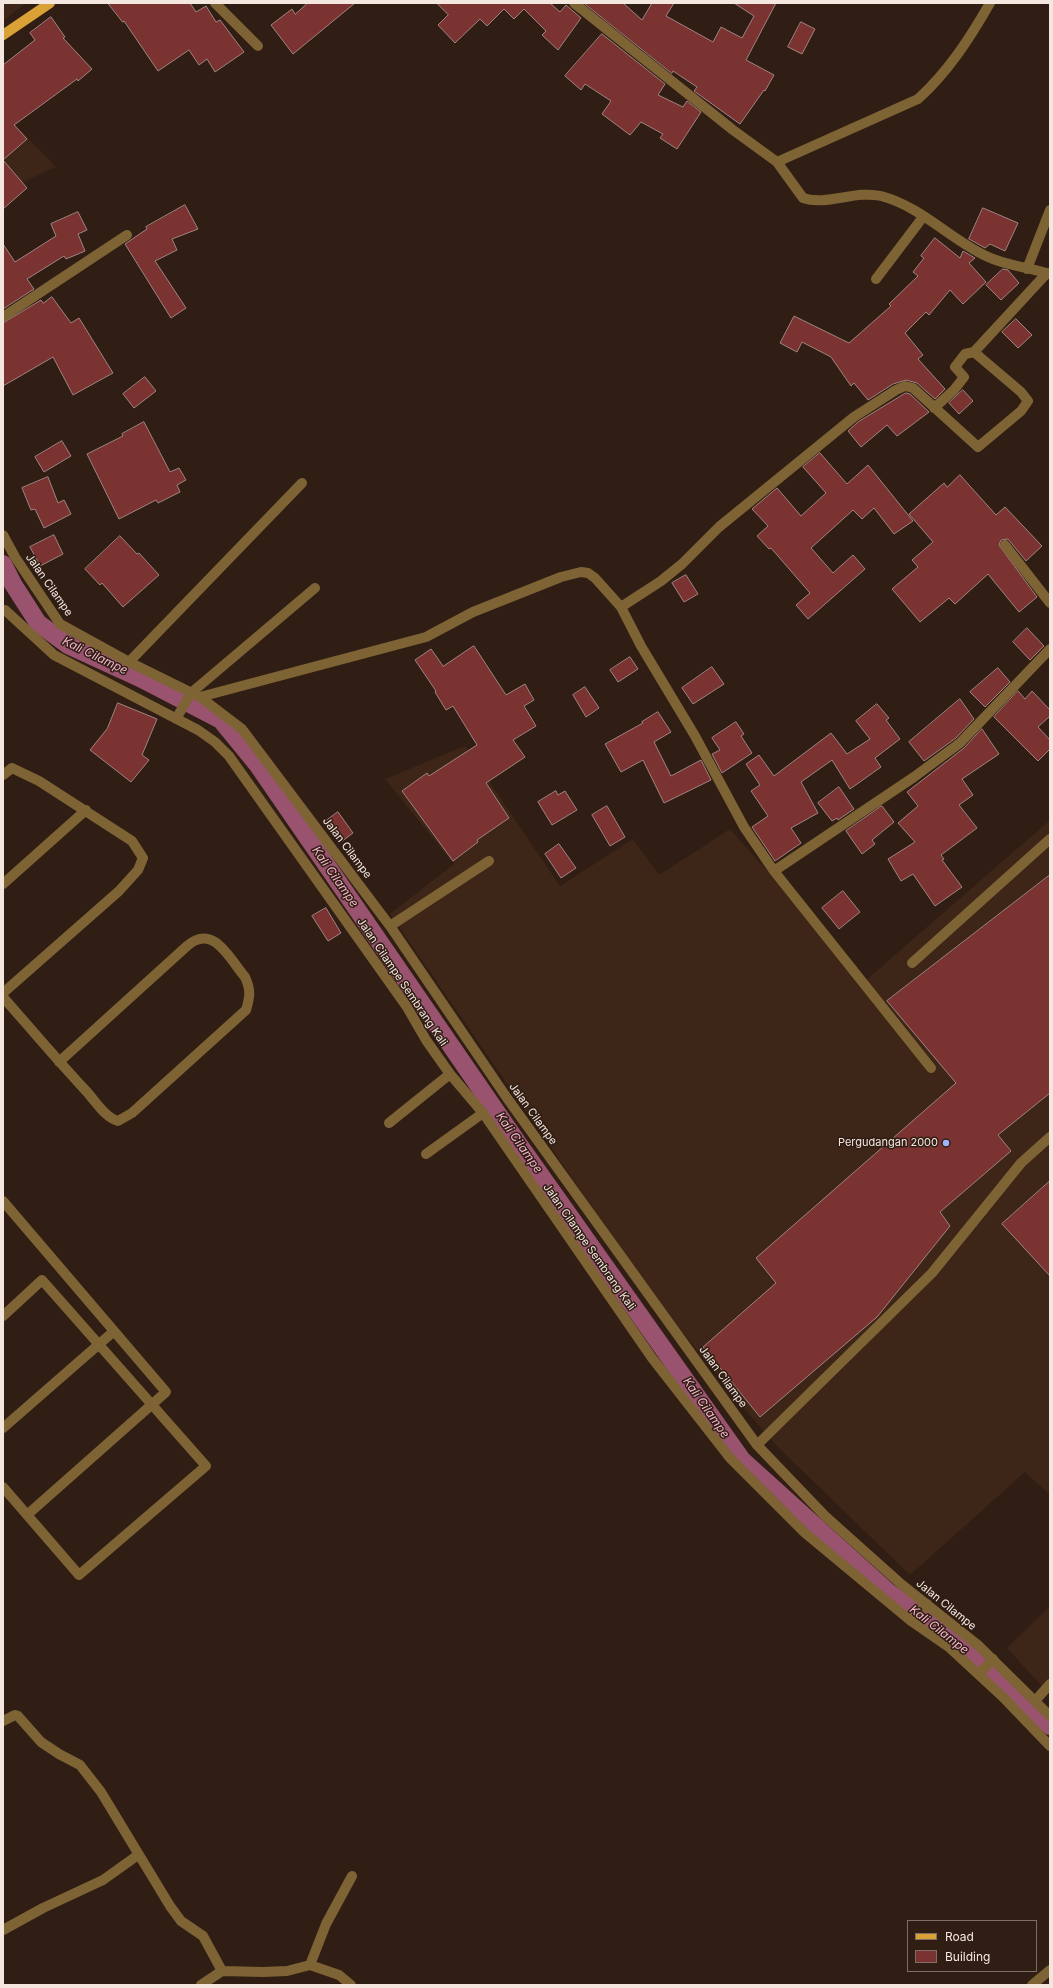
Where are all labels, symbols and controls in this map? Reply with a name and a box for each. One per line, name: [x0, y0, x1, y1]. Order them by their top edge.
street label: Jalan Cilampe: [23, 551, 75, 619]
water label: Kali Cilampe: [60, 634, 130, 678]
street label: Jalan Cilampe: [320, 815, 374, 881]
water label: Kali Cilampe: [309, 844, 361, 910]
street label: Jalan Cilampe Sembrang Kali: [354, 915, 450, 1049]
street label: Jalan Cilampe: [506, 1081, 560, 1147]
water label: Kali Cilampe: [493, 1110, 545, 1176]
place label: Pergudangan 2000: [838, 1136, 938, 1150]
marker: Pergudangan 2000: [941, 1138, 951, 1148]
street label: Jalan Cilampe Sembrang Kali: [540, 1181, 638, 1313]
street label: Jalan Cilampe: [696, 1344, 750, 1410]
water label: Kali Cilampe: [680, 1375, 732, 1441]
street label: Jalan Cilampe: [913, 1577, 979, 1633]
water label: Kali Cilampe: [907, 1603, 971, 1657]
legend: [907, 1920, 1037, 1972]
text: Road: [945, 1929, 974, 1944]
text: Building: [945, 1949, 990, 1964]

